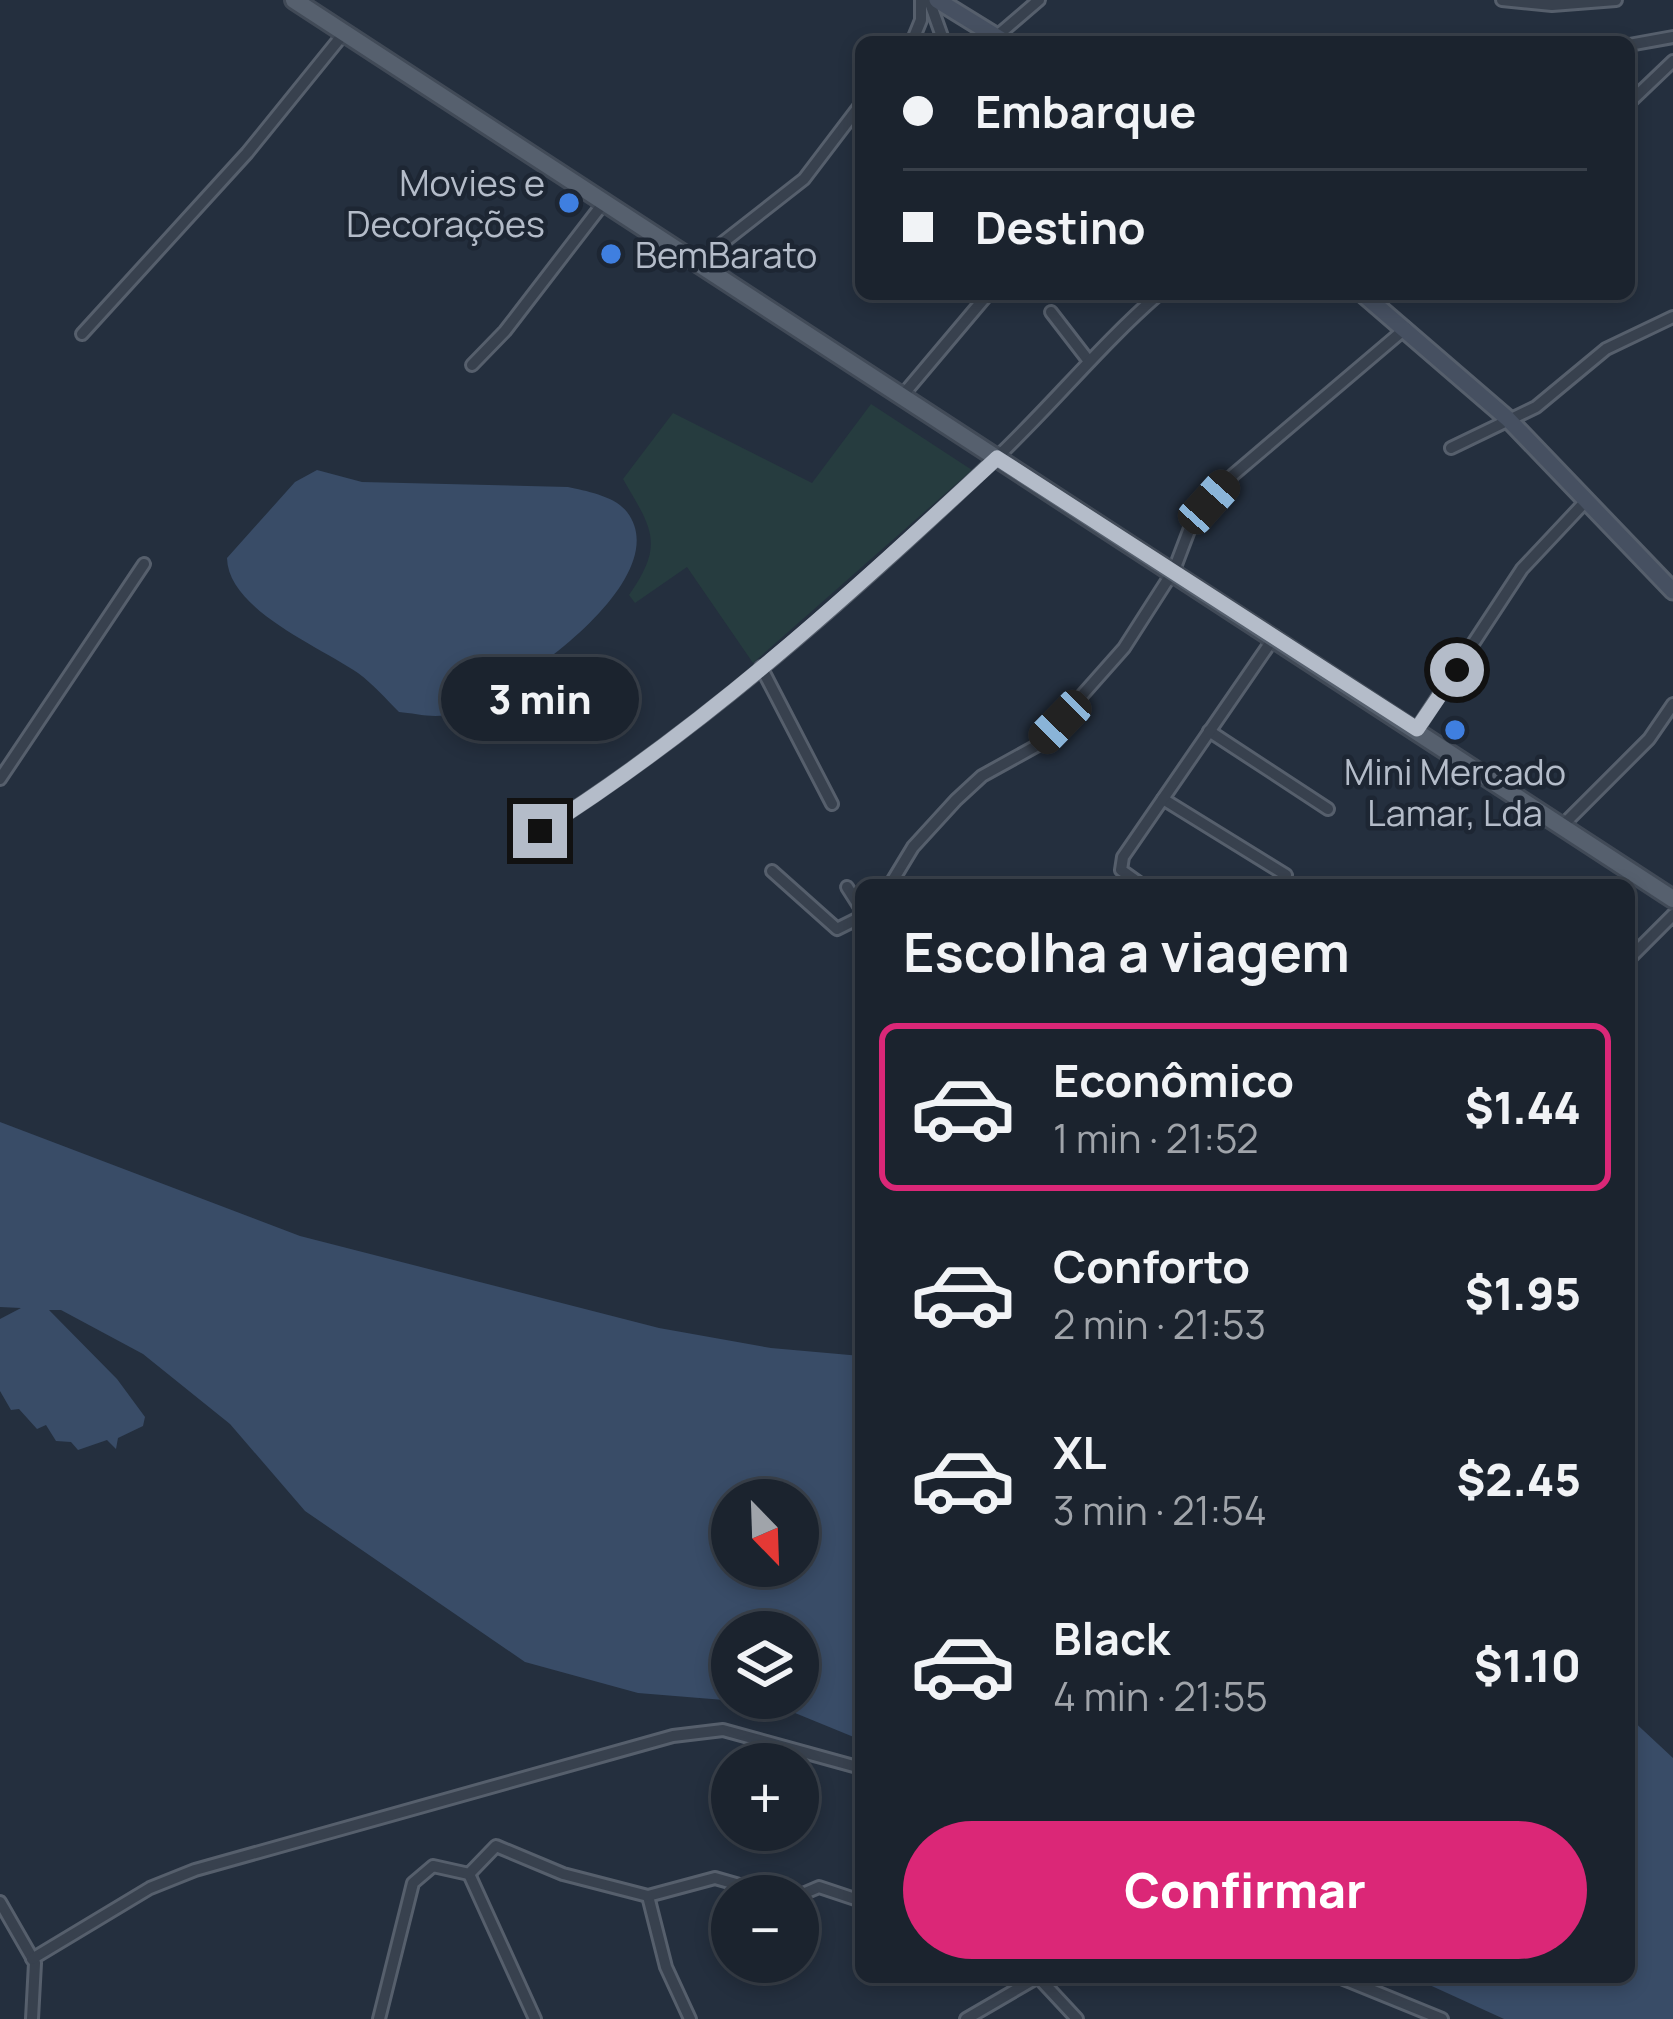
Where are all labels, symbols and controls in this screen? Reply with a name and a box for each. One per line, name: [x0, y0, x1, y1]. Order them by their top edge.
text: Embarque: [975, 80, 1196, 142]
place label: Movies e Decorações: [346, 158, 545, 248]
marker: Movies e Decorações: [556, 190, 582, 216]
text: Destino: [975, 196, 1146, 258]
place label: BemBarato: [635, 230, 817, 279]
marker: BemBarato: [598, 241, 624, 267]
car: [1172, 463, 1246, 541]
route start: [1430, 643, 1484, 697]
callout: 3 min: [441, 657, 639, 741]
text: 3 min: [489, 672, 591, 726]
car: [1022, 684, 1098, 760]
marker: Mini Mercado Lamar, Lda: [1442, 717, 1468, 743]
place label: Mini Mercado Lamar, Lda: [1344, 747, 1566, 837]
route end: [513, 804, 567, 858]
text: Escolha a viagem: [903, 914, 1350, 988]
text: Econômico: [1053, 1049, 1294, 1111]
icon: car: [909, 1053, 1017, 1161]
text: $1.44: [1465, 1076, 1581, 1138]
text: 1 min · 21:52: [1053, 1111, 1259, 1165]
text: Conforto: [1053, 1235, 1250, 1297]
icon: car: [909, 1239, 1017, 1347]
text: $1.95: [1465, 1262, 1581, 1324]
text: 2 min · 21:53: [1053, 1297, 1266, 1351]
text: XL: [1053, 1421, 1107, 1483]
icon: car: [909, 1425, 1017, 1533]
text: $2.45: [1456, 1448, 1581, 1510]
north arrow: [711, 1479, 819, 1587]
map controls: [711, 1479, 819, 1983]
text: 3 min · 21:54: [1053, 1483, 1267, 1537]
text: Black: [1053, 1607, 1170, 1669]
button: layers: [711, 1611, 819, 1719]
icon: car: [909, 1611, 1017, 1719]
text: $1.10: [1474, 1634, 1581, 1696]
text: 4 min · 21:55: [1053, 1669, 1268, 1723]
button: +: [711, 1743, 819, 1851]
button: Confirmar: [903, 1821, 1587, 1959]
button: −: [711, 1875, 819, 1983]

